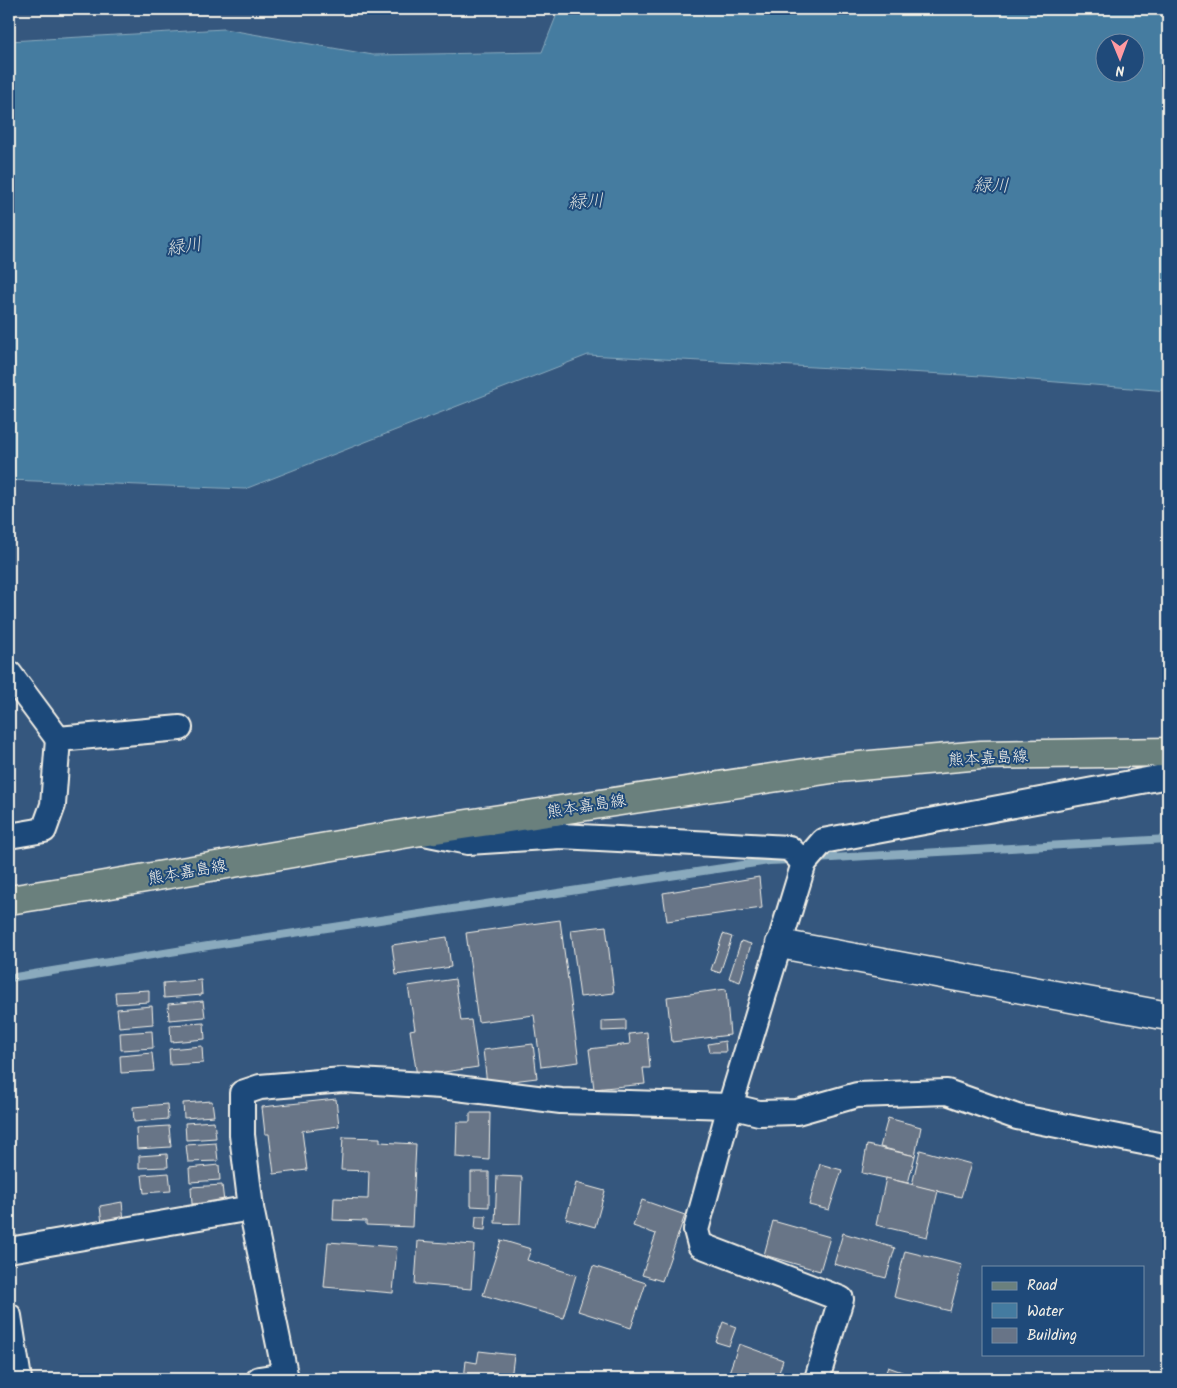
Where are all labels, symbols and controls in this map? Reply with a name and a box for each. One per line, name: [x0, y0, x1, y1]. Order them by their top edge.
north arrow: [1094, 32, 1144, 82]
text: N: [1115, 59, 1125, 81]
water label: 緑川: [973, 172, 1009, 201]
water label: 緑川: [567, 187, 605, 218]
water label: 緑川: [164, 230, 204, 265]
street label: 熊本嘉島線: [947, 744, 1029, 773]
street label: 熊本嘉島線: [545, 788, 628, 825]
street label: 熊本嘉島線: [146, 853, 229, 892]
legend: [982, 1266, 1144, 1356]
text: Road: [1027, 1274, 1058, 1298]
text: Water: [1027, 1300, 1064, 1324]
text: Building: [1027, 1324, 1077, 1348]

